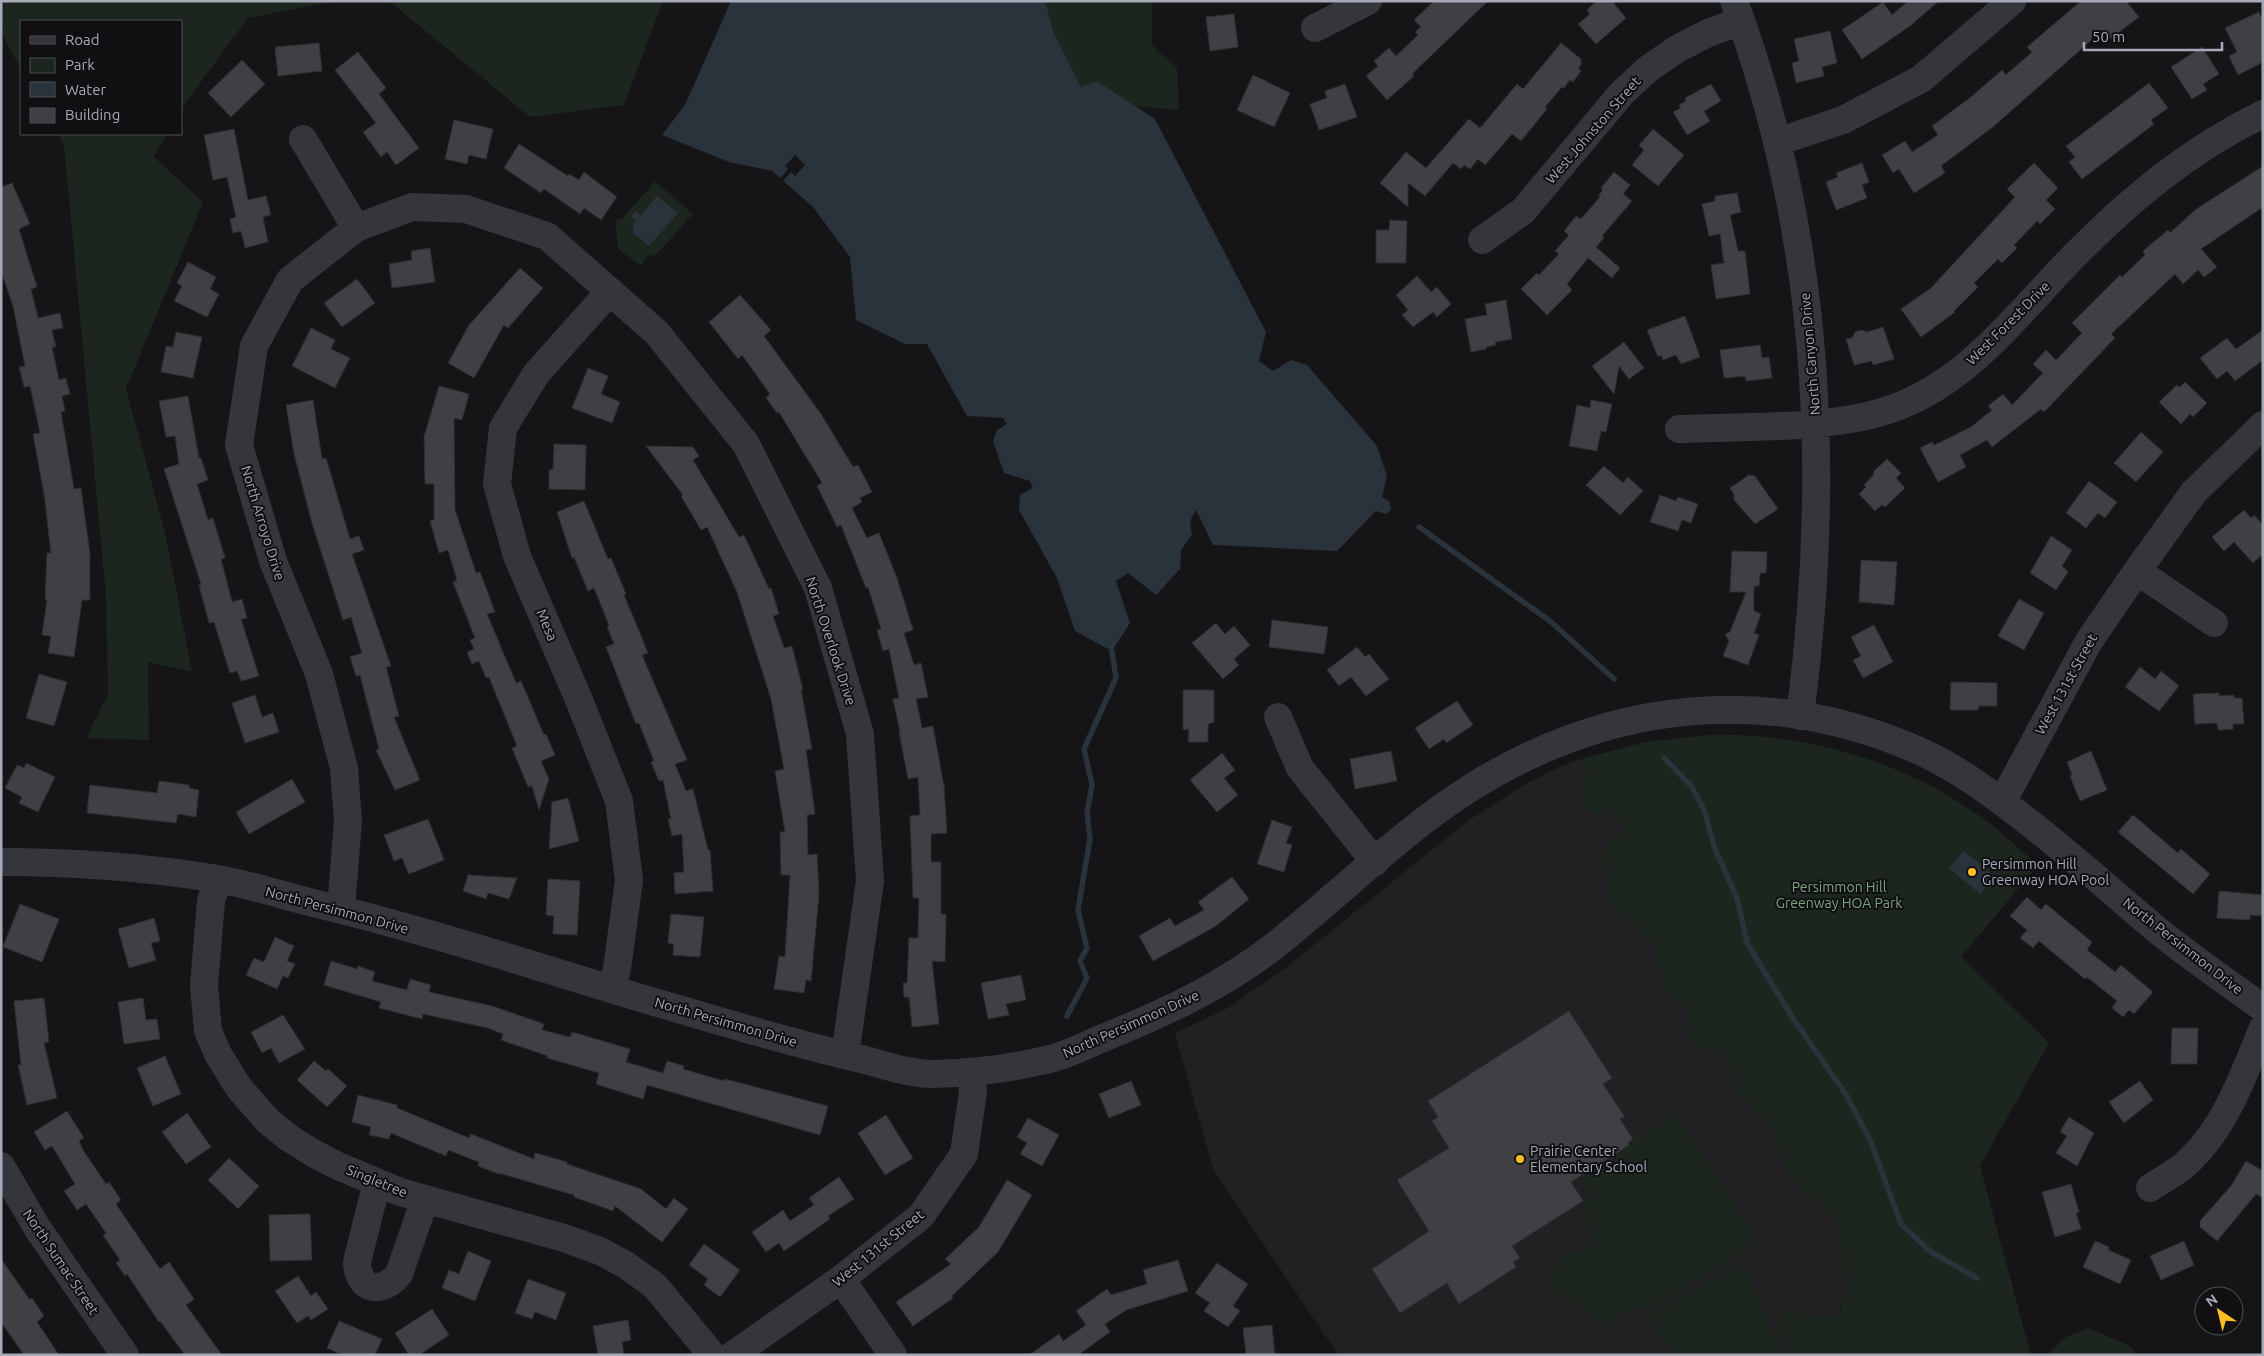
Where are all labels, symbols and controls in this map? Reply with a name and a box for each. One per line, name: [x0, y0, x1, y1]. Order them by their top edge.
legend: [20, 20, 182, 135]
scale bar: [2084, 20, 2222, 52]
text: 50 m: [2092, 28, 2125, 45]
text: Road: [65, 31, 100, 48]
text: Park: [65, 56, 95, 73]
street label: West Johnston Street: [1542, 73, 1644, 187]
text: Water: [65, 81, 106, 98]
text: Building: [65, 106, 120, 123]
street label: West Forest Drive: [1963, 278, 2053, 368]
street label: North Canyon Drive: [1797, 292, 1823, 416]
street label: North Arroyo Drive: [238, 464, 288, 582]
street label: North Overlook Drive: [803, 575, 859, 707]
street label: Mesa: [533, 607, 561, 643]
street label: West 131st Street: [2032, 630, 2101, 737]
place label: Persimmon Hill Greenway HOA Pool: [1982, 856, 2109, 888]
marker: Persimmon Hill Greenway HOA Pool: [1966, 866, 1978, 878]
park label: Persimmon Hill Greenway HOA Park: [1776, 879, 1902, 911]
street label: North Persimmon Drive: [264, 883, 410, 937]
street label: North Persimmon Drive: [2120, 894, 2246, 998]
street label: North Persimmon Drive: [1060, 987, 1202, 1061]
street label: North Persimmon Drive: [653, 994, 799, 1050]
place label: Prairie Center Elementary School: [1530, 1143, 1648, 1175]
marker: Prairie Center Elementary School: [1514, 1153, 1526, 1165]
street label: Singletree: [344, 1162, 410, 1200]
street label: North Sumac Street: [20, 1206, 102, 1318]
street label: West 131st Street: [829, 1206, 927, 1290]
north arrow: [2194, 1286, 2244, 1336]
text: N: [2203, 1291, 2220, 1310]

